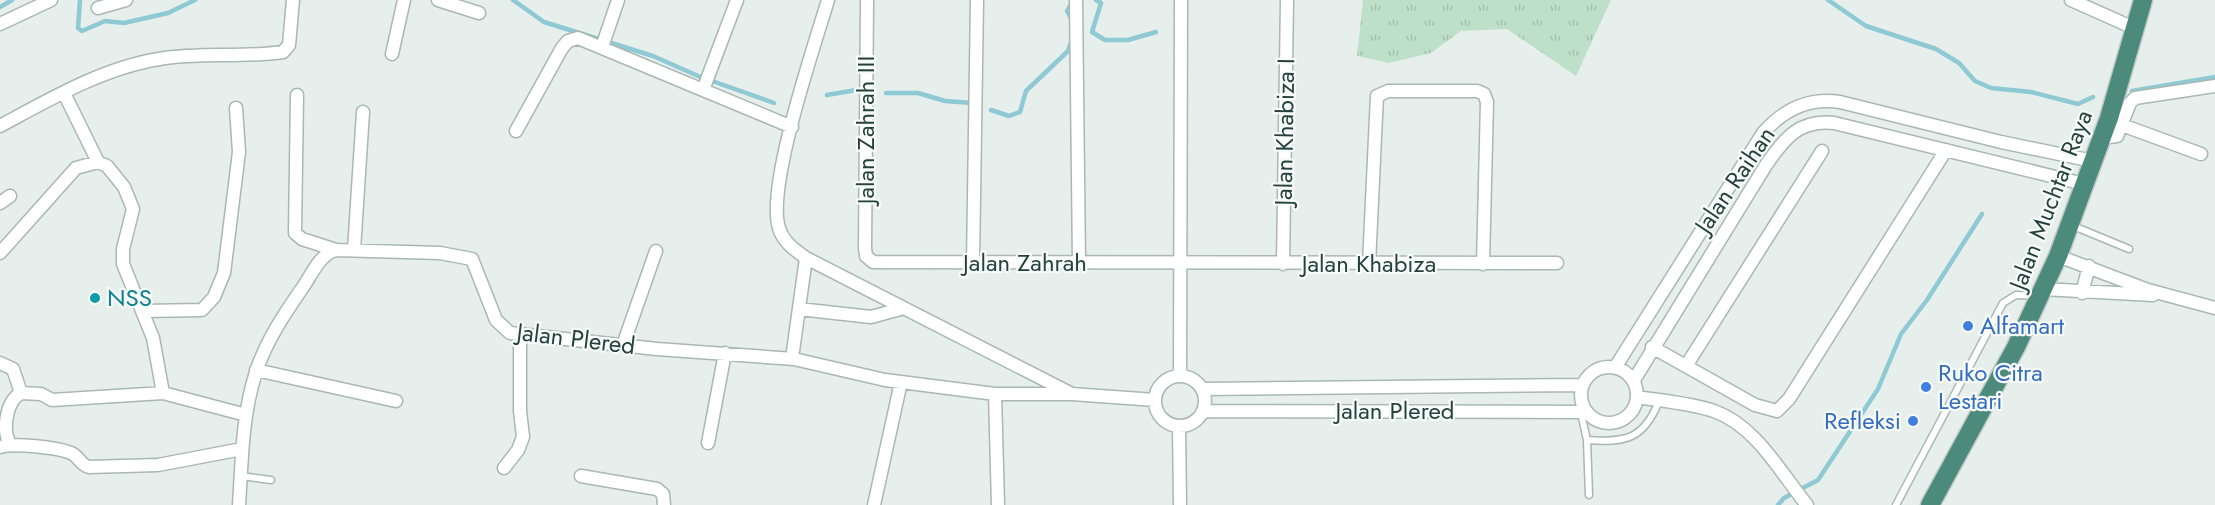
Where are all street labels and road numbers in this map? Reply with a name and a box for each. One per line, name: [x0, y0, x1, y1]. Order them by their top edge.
street label: Jalan Zahrah III: [848, 56, 883, 207]
street label: Jalan Khabiza I: [1266, 58, 1303, 209]
street label: Jalan Muchtar Raya: [1999, 105, 2101, 298]
street label: Jalan Raihan: [1684, 119, 1783, 243]
street label: Jalan Zahrah: [960, 245, 1087, 280]
street label: Jalan Khabiza: [1299, 246, 1436, 281]
street label: Jalan Plered: [512, 314, 637, 363]
street label: Jalan Plered: [1332, 393, 1455, 428]

